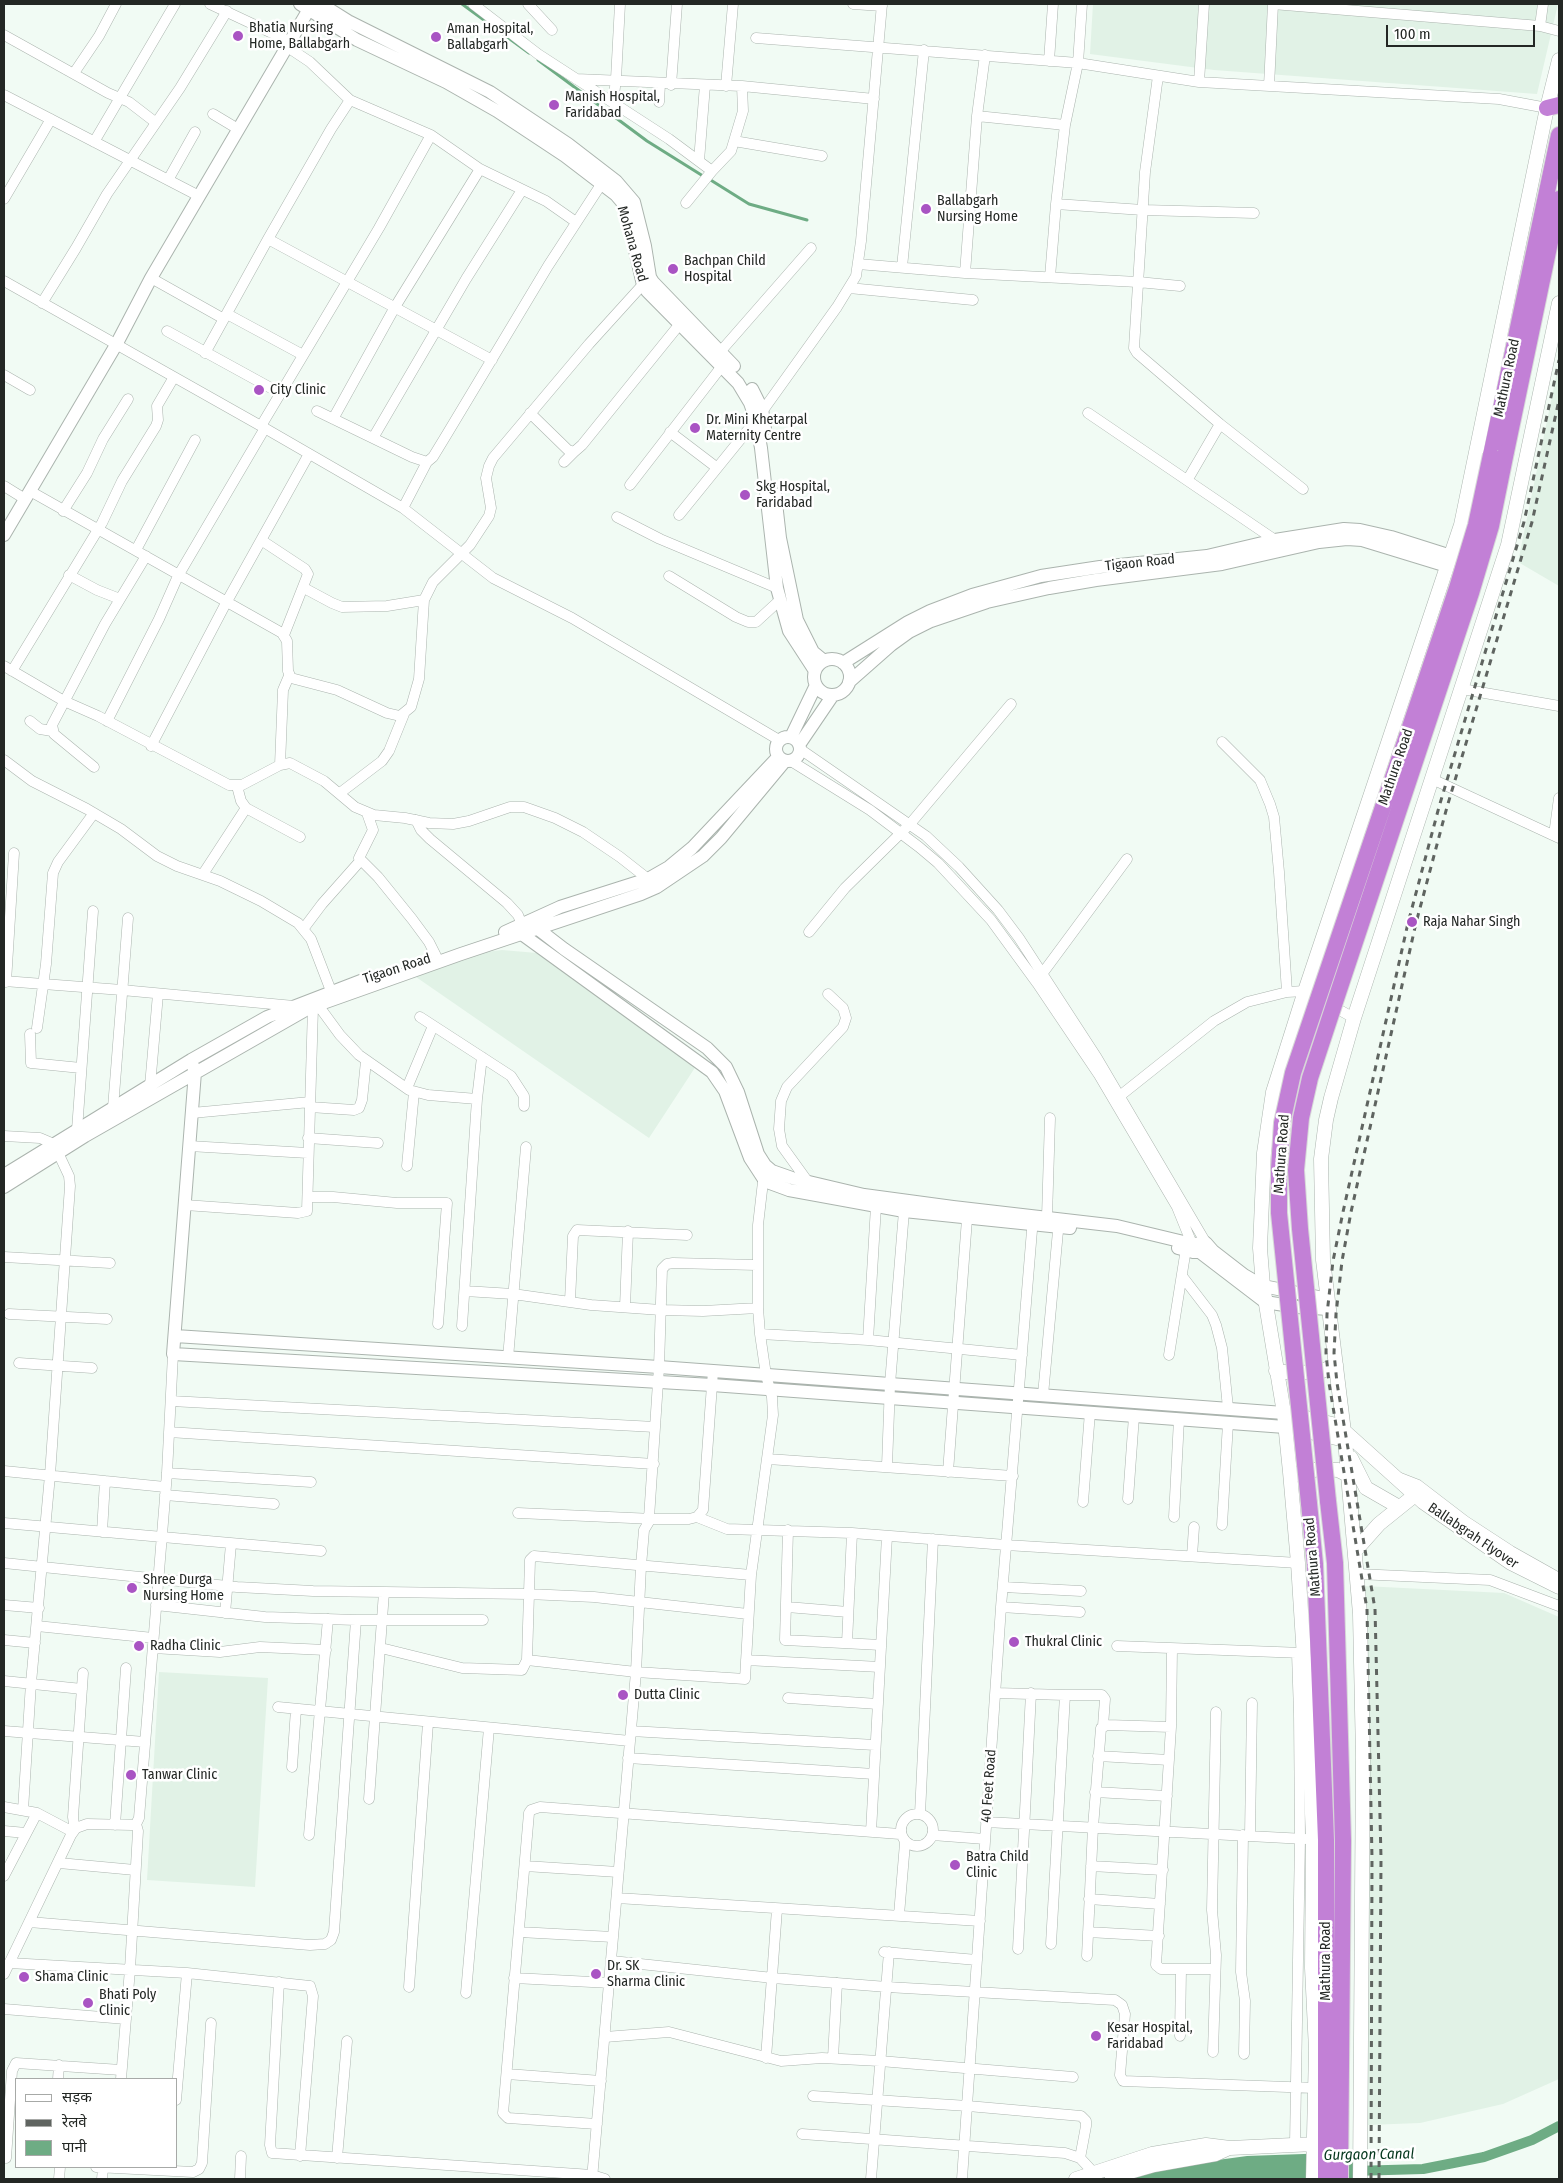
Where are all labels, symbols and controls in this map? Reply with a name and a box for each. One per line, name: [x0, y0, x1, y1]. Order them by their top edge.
scale bar: [1388, 15, 1537, 47]
place label: Bhatia Nursing Home, Ballabgarh: [249, 20, 350, 52]
place label: Aman Hospital, Ballabgarh: [447, 21, 533, 54]
text: 100 m: [1394, 25, 1431, 43]
marker: Bhatia Nursing Home, Ballabgarh: [231, 29, 245, 43]
marker: Aman Hospital, Ballabgarh: [429, 30, 443, 44]
place label: Manish Hospital, Faridabad: [565, 89, 660, 121]
marker: Manish Hospital, Faridabad: [547, 98, 561, 112]
place label: Ballabgarh Nursing Home: [937, 193, 1018, 226]
marker: Ballabgarh Nursing Home: [919, 202, 933, 216]
street label: Mohana Road: [613, 204, 651, 284]
place label: Bachpan Child Hospital: [684, 253, 766, 286]
marker: Bachpan Child Hospital: [666, 262, 680, 276]
street label: Mathura Road: [1490, 337, 1524, 419]
place label: City Clinic: [270, 382, 326, 398]
marker: City Clinic: [252, 383, 266, 397]
place label: Dr. Mini Khetarpal Maternity Centre: [706, 412, 807, 444]
marker: Dr. Mini Khetarpal Maternity Centre: [688, 421, 702, 435]
place label: Skg Hospital, Faridabad: [756, 479, 830, 512]
marker: Skg Hospital, Faridabad: [738, 488, 752, 502]
street label: Tigaon Road: [1104, 551, 1176, 575]
street label: Mathura Road: [1375, 727, 1417, 807]
place label: Raja Nahar Singh: [1423, 914, 1520, 930]
marker: Raja Nahar Singh: [1405, 915, 1419, 929]
street label: Tigaon Road: [361, 950, 433, 988]
street label: Mathura Road: [1271, 1114, 1293, 1194]
street label: Ballabgrah Flyover: [1425, 1500, 1521, 1572]
street label: Mathura Road: [1301, 1517, 1325, 1597]
place label: Shree Durga Nursing Home: [143, 1572, 224, 1604]
marker: Shree Durga Nursing Home: [125, 1581, 139, 1595]
place label: Thukral Clinic: [1025, 1634, 1102, 1650]
marker: Thukral Clinic: [1007, 1635, 1021, 1649]
place label: Radha Clinic: [150, 1638, 220, 1654]
marker: Radha Clinic: [132, 1639, 146, 1653]
place label: Dutta Clinic: [634, 1687, 700, 1703]
marker: Dutta Clinic: [616, 1688, 630, 1702]
street label: 40 Feet Road: [978, 1749, 1000, 1823]
place label: Tanwar Clinic: [142, 1767, 217, 1783]
marker: Tanwar Clinic: [124, 1768, 138, 1782]
place label: Batra Child Clinic: [966, 1849, 1029, 1881]
marker: Batra Child Clinic: [948, 1858, 962, 1872]
street label: Mathura Road: [1318, 1921, 1334, 2001]
place label: Dr. SK Sharma Clinic: [607, 1958, 685, 1990]
marker: Dr. SK Sharma Clinic: [589, 1967, 603, 1981]
place label: Shama Clinic: [35, 1969, 108, 1985]
marker: Shama Clinic: [17, 1970, 31, 1984]
place label: Bhati Poly Clinic: [99, 1987, 156, 2020]
marker: Bhati Poly Clinic: [81, 1996, 95, 2010]
place label: Kesar Hospital, Faridabad: [1107, 2020, 1193, 2052]
marker: Kesar Hospital, Faridabad: [1089, 2029, 1103, 2043]
legend: [15, 2078, 178, 2168]
text: सड़क: [62, 2088, 92, 2106]
text: रेलवे: [62, 2113, 87, 2131]
text: पानी: [62, 2138, 87, 2156]
water label: Gurgaon Canal: [1324, 2145, 1414, 2165]

